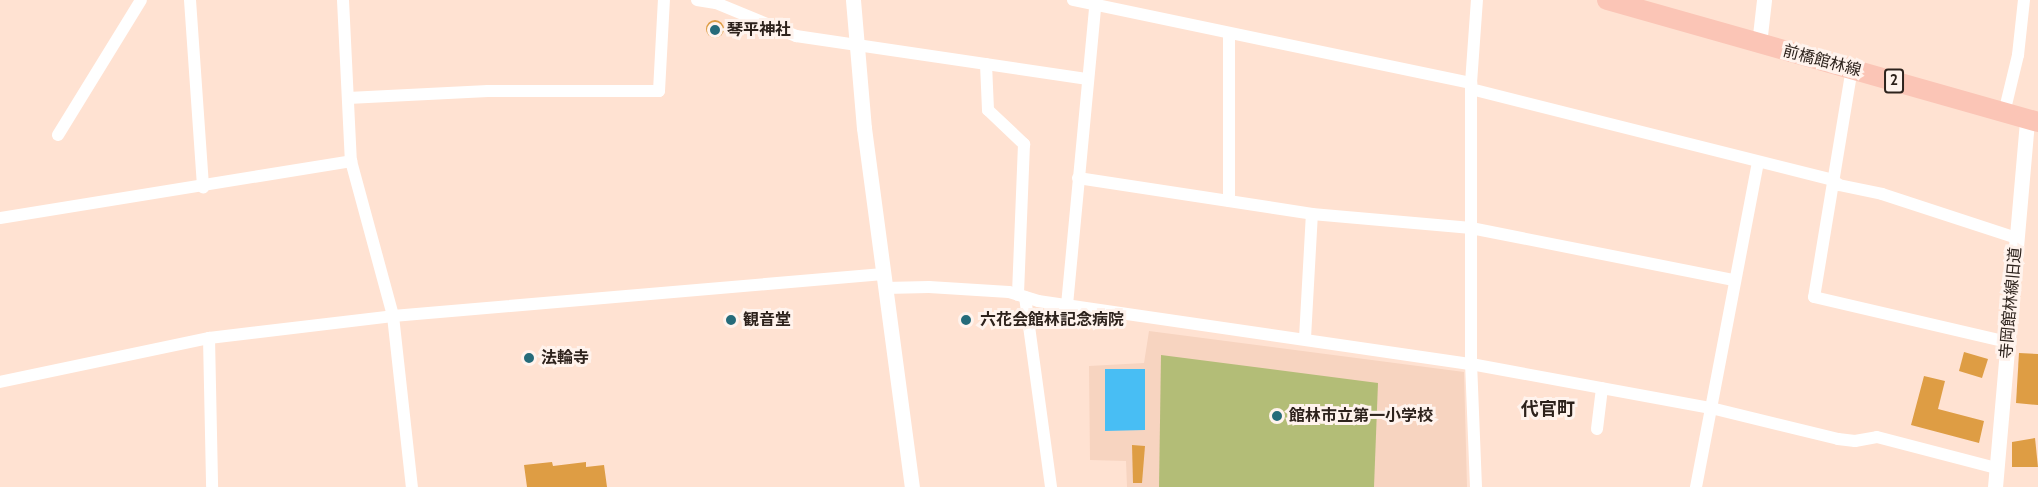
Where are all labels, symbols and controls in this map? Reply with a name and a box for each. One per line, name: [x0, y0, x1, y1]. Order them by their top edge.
place label: 琴平神社: [727, 20, 791, 40]
marker: 琴平神社: [708, 23, 722, 37]
street label: 前橋館林線: [1781, 41, 1863, 81]
road number: 2: [1884, 69, 1904, 93]
street label: 寺岡館林線旧道: [1997, 246, 2025, 360]
place label: 観音堂: [743, 310, 791, 330]
place label: 六花会館林記念病院: [980, 310, 1124, 330]
marker: 六花会館林記念病院: [957, 311, 975, 329]
marker: 観音堂: [724, 313, 738, 327]
place label: 法輪寺: [541, 348, 589, 368]
marker: 法輪寺: [522, 351, 536, 365]
district label: 代官町: [1521, 398, 1575, 420]
place label: 館林市立第一小学校: [1289, 406, 1433, 426]
marker: 館林市立第一小学校: [1270, 409, 1284, 423]

